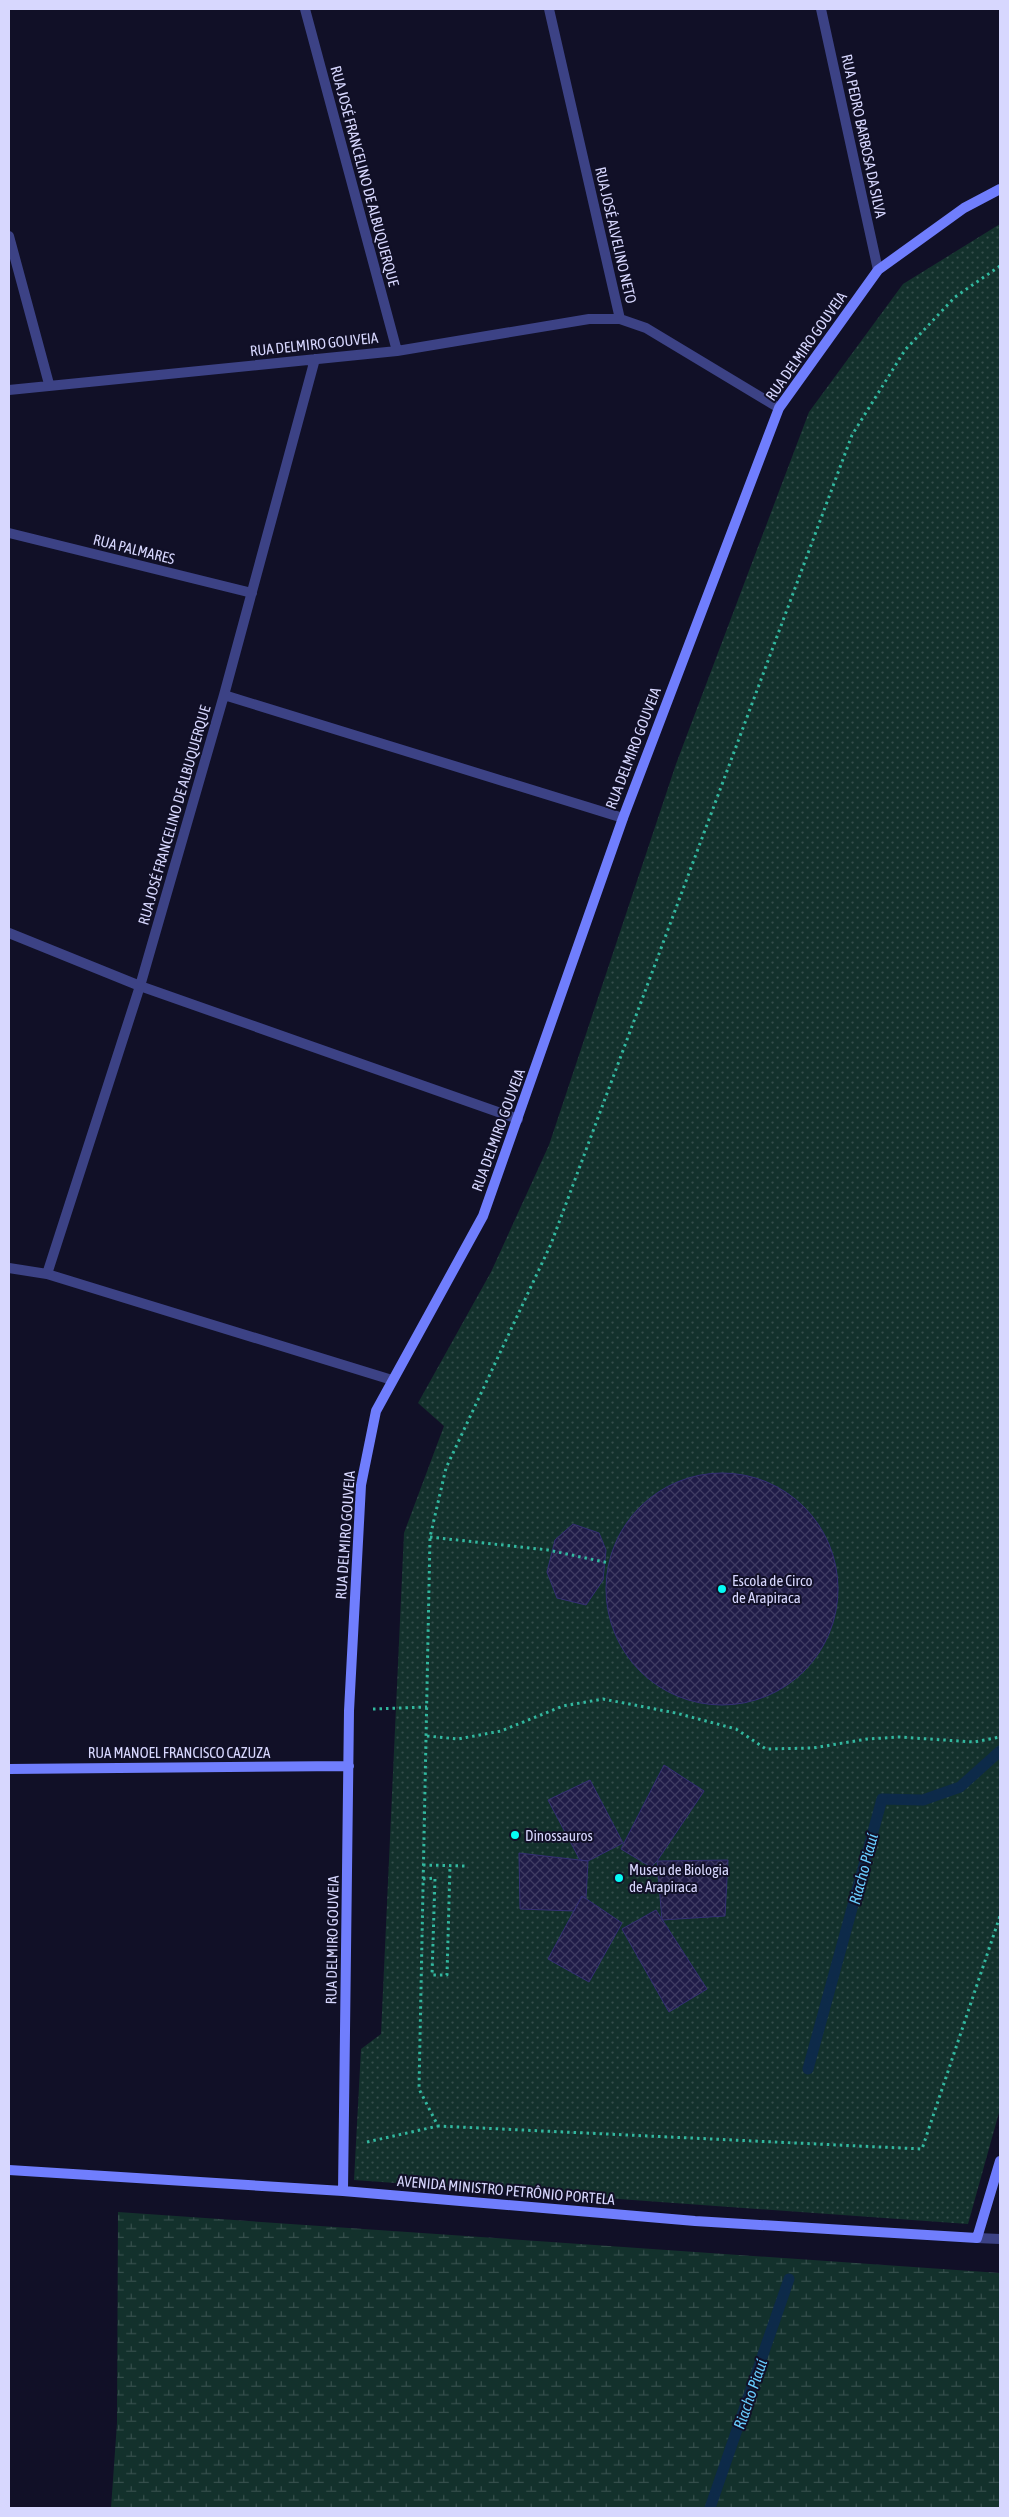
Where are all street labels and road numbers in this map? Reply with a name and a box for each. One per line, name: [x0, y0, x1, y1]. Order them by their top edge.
street label: RUA PEDRO BARBOSA DA SILVA: [838, 53, 890, 220]
street label: RUA JOSÉ FRANCELINO DE ALBUQUERQUE: [327, 64, 403, 289]
street label: RUA JOSÉ ALVELINO NETO: [592, 165, 640, 305]
street label: RUA DELMIRO GOUVEIA: [762, 288, 850, 404]
street label: RUA DELMIRO GOUVEIA: [249, 329, 380, 359]
street label: RUA PALMARES: [92, 531, 176, 567]
street label: RUA DELMIRO GOUVEIA: [602, 684, 664, 811]
street label: RUA JOSÉ FRANCELINO DE ALBUQUERQUE: [134, 703, 214, 927]
street label: RUA DELMIRO GOUVEIA: [468, 1066, 528, 1193]
street label: RUA DELMIRO GOUVEIA: [332, 1469, 358, 1600]
street label: RUA MANOEL FRANCISCO CAZUZA: [88, 1744, 271, 1761]
street label: RUA DELMIRO GOUVEIA: [322, 1875, 342, 2005]
street label: AVENIDA MINISTRO PETRÔNIO PORTELA: [396, 2172, 616, 2208]

